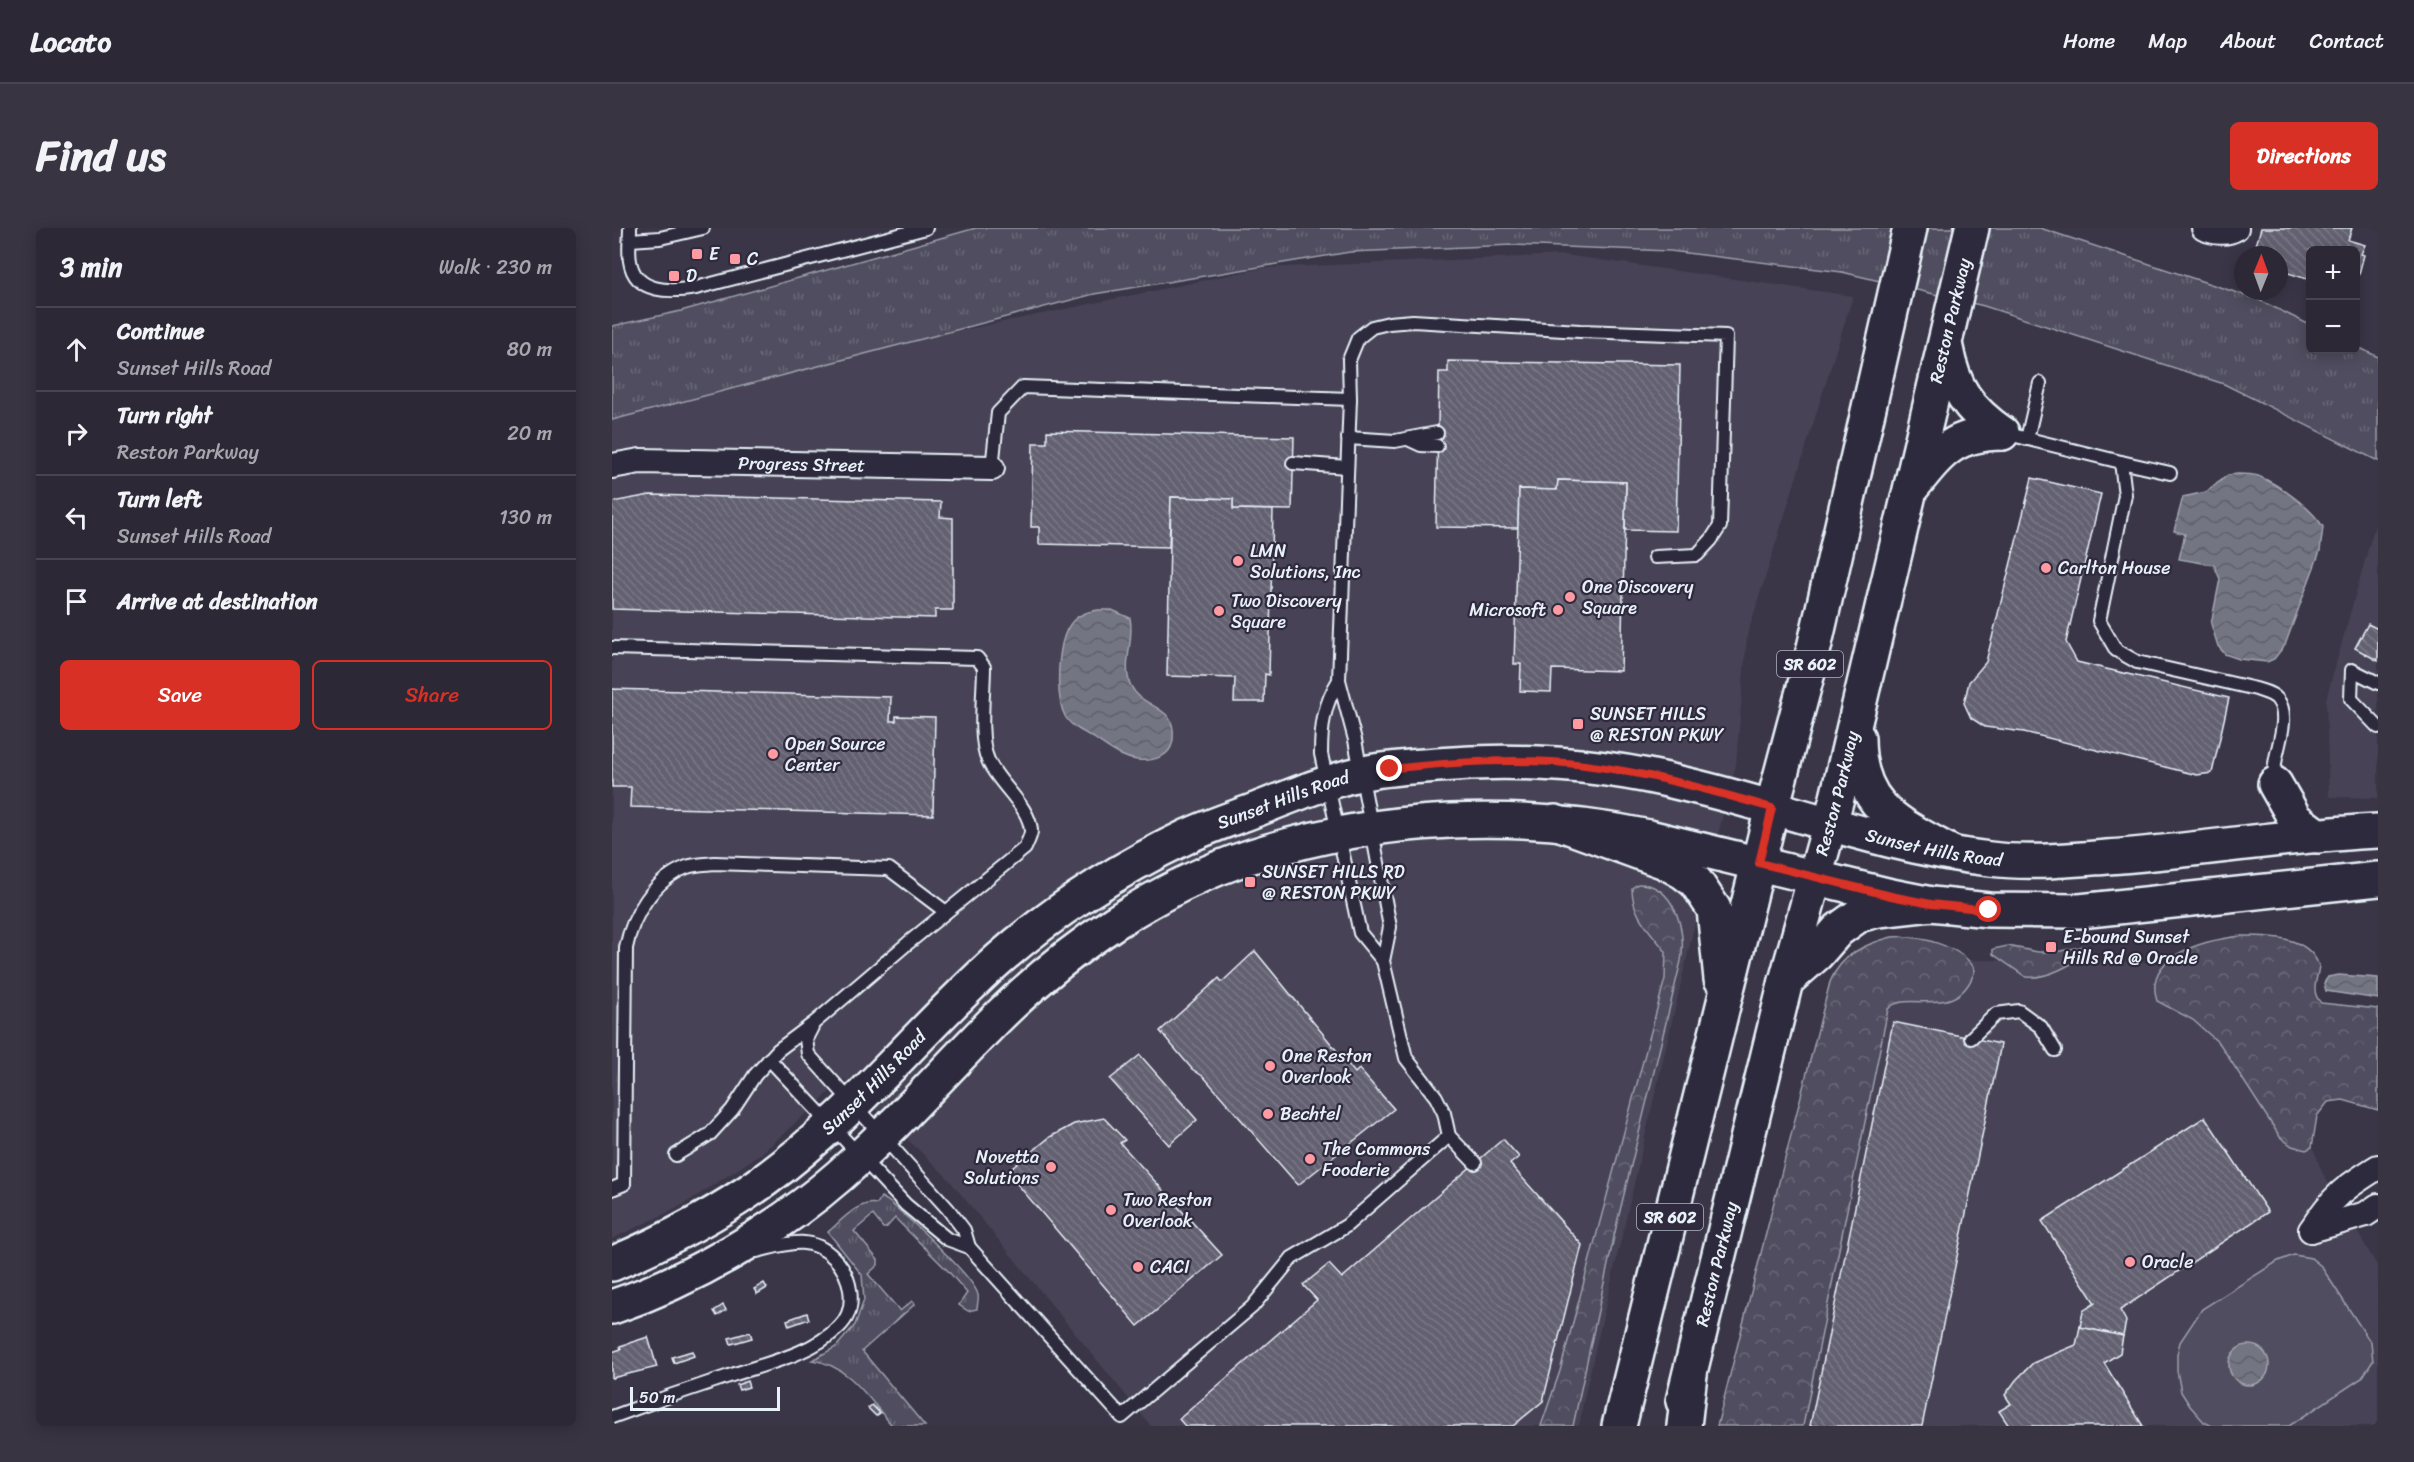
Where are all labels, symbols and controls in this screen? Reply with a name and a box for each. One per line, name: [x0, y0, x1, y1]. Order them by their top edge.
text: Locato: [30, 17, 111, 66]
text: Home: [2063, 22, 2115, 60]
text: Map: [2148, 22, 2187, 60]
text: About: [2220, 22, 2277, 60]
text: Contact: [2310, 22, 2384, 60]
text: Find us: [36, 119, 166, 193]
button: Directions: [2230, 122, 2378, 190]
place label: E: [709, 238, 720, 270]
place label: C: [747, 243, 759, 275]
text: 3 min: [60, 244, 122, 290]
north arrow: [2234, 246, 2288, 300]
map controls: [2306, 246, 2360, 354]
button: +: [2306, 246, 2360, 300]
marker: E: [690, 247, 704, 261]
text: Walk · 230 m: [439, 250, 552, 285]
marker: C: [728, 252, 742, 266]
street label: Reston Parkway: [1920, 254, 1981, 386]
place label: D: [686, 260, 697, 292]
marker: D: [667, 269, 681, 283]
button: −: [2306, 300, 2360, 354]
text: Continue: [117, 312, 205, 351]
text: 80 m: [507, 332, 552, 367]
icon: ahead: [60, 333, 93, 366]
text: Sunset Hills Road: [117, 351, 271, 386]
text: Turn right: [117, 396, 212, 435]
text: 20 m: [507, 416, 552, 451]
icon: right: [60, 417, 93, 450]
text: Reston Parkway: [117, 435, 259, 470]
street label: Progress Street: [738, 447, 865, 481]
text: Turn left: [117, 480, 202, 519]
text: 130 m: [499, 500, 552, 535]
icon: left: [60, 501, 93, 534]
text: Sunset Hills Road: [117, 519, 271, 554]
place label: LMN Solutions, Inc: [1250, 535, 1361, 588]
place label: Carlton House: [2058, 552, 2170, 584]
marker: LMN Solutions, Inc: [1231, 554, 1245, 568]
marker: Carlton House: [2039, 561, 2053, 575]
place label: One Discovery Square: [1582, 571, 1694, 624]
text: Arrive at destination: [117, 582, 318, 621]
icon: arrive: [60, 585, 93, 618]
place label: Two Discovery Square: [1231, 585, 1343, 638]
marker: One Discovery Square: [1563, 590, 1577, 604]
place label: Microsoft: [1469, 594, 1547, 626]
marker: Microsoft: [1551, 603, 1565, 617]
marker: Two Discovery Square: [1212, 604, 1226, 618]
road number: SR 602: [1777, 651, 1843, 677]
button: Save: [60, 660, 300, 730]
button: Share: [312, 660, 552, 730]
place label: SUNSET HILLS @ RESTON PKWY: [1590, 698, 1725, 751]
marker: SUNSET HILLS @ RESTON PKWY: [1571, 717, 1585, 731]
street label: Reston Parkway: [1806, 727, 1868, 859]
place label: Open Source Center: [785, 728, 886, 781]
marker: Open Source Center: [766, 747, 780, 761]
route end: [1376, 755, 1402, 781]
street label: Sunset Hills Road: [1212, 761, 1354, 839]
street label: Sunset Hills Road: [1862, 819, 2005, 876]
place label: SUNSET HILLS RD @ RESTON PKWY: [1262, 856, 1405, 909]
marker: SUNSET HILLS RD @ RESTON PKWY: [1243, 875, 1257, 889]
route start: [1975, 896, 2001, 922]
place label: E-bound Sunset Hills Rd @ Oracle: [2063, 921, 2198, 974]
marker: E-bound Sunset Hills Rd @ Oracle: [2044, 940, 2058, 954]
street label: Sunset Hills Road: [813, 1021, 935, 1143]
place label: One Reston Overlook: [1282, 1040, 1372, 1093]
marker: One Reston Overlook: [1263, 1059, 1277, 1073]
place label: Bechtel: [1280, 1098, 1342, 1130]
marker: Bechtel: [1261, 1107, 1275, 1121]
place label: The Commons Fooderie: [1322, 1133, 1431, 1186]
place label: Novetta Solutions: [964, 1141, 1040, 1194]
marker: The Commons Fooderie: [1303, 1152, 1317, 1166]
marker: Novetta Solutions: [1044, 1160, 1058, 1174]
place label: Two Reston Overlook: [1123, 1184, 1212, 1237]
street label: Reston Parkway: [1686, 1198, 1747, 1330]
marker: Two Reston Overlook: [1104, 1203, 1118, 1217]
road number: SR 602: [1637, 1204, 1703, 1230]
place label: Oracle: [2142, 1246, 2193, 1278]
place label: CACI: [1150, 1251, 1190, 1283]
marker: Oracle: [2123, 1255, 2137, 1269]
marker: CACI: [1131, 1260, 1145, 1274]
text: 50 m: [639, 1383, 675, 1412]
scale bar: [630, 1384, 780, 1412]

